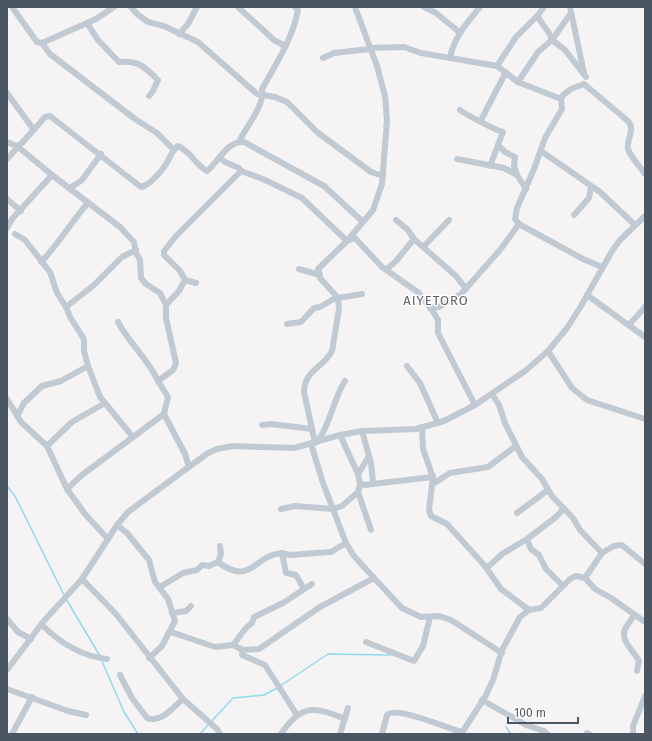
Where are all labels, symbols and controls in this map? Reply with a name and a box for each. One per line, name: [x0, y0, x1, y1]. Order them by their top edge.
district label: AIYETORO: [403, 293, 469, 308]
scale bar: [508, 699, 578, 725]
text: 100 m: [514, 706, 546, 720]

